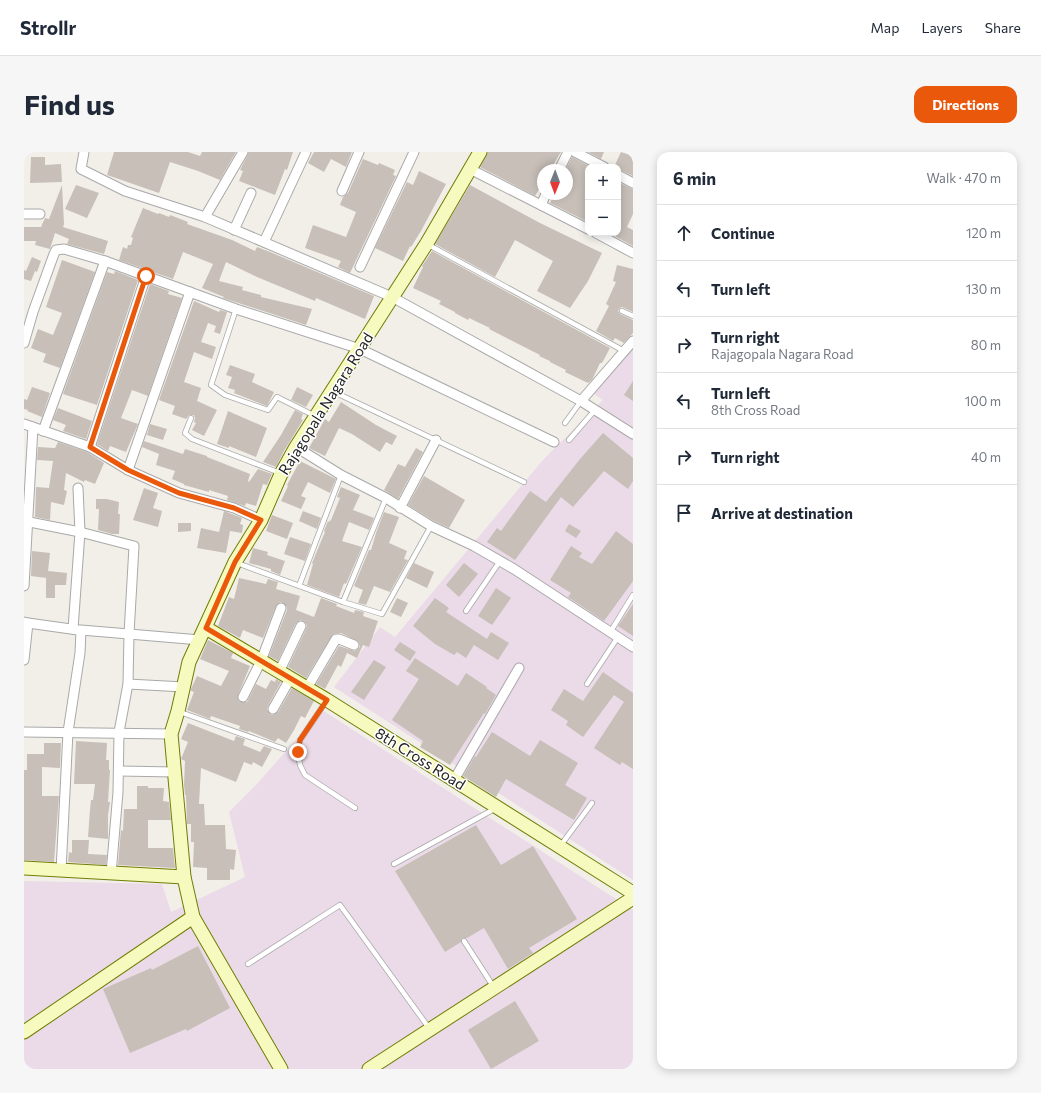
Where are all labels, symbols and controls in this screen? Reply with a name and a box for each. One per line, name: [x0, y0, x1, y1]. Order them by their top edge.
text: Strollr: [20, 16, 76, 39]
text: Map: [871, 19, 899, 36]
text: Layers: [921, 19, 963, 36]
text: Share: [985, 19, 1021, 36]
button: Directions: [914, 86, 1017, 123]
text: Find us: [24, 87, 115, 121]
north arrow: [537, 164, 573, 200]
map controls: [585, 164, 621, 236]
button: +: [585, 164, 621, 200]
text: 6 min: [673, 168, 716, 189]
text: Walk · 470 m: [927, 170, 1001, 186]
button: −: [585, 200, 621, 236]
icon: ahead: [673, 222, 695, 244]
text: Continue: [711, 224, 775, 242]
text: 120 m: [966, 225, 1001, 241]
route start: [137, 267, 155, 285]
icon: left: [673, 278, 695, 300]
text: Turn left: [711, 280, 770, 298]
text: 130 m: [966, 281, 1001, 297]
text: Turn right: [711, 328, 780, 346]
street label: Rajagopala Nagara Road: [274, 329, 376, 478]
icon: right: [673, 334, 695, 356]
text: 80 m: [971, 337, 1001, 353]
text: Rajagopala Nagara Road: [711, 346, 853, 362]
text: Turn left: [711, 384, 770, 402]
icon: left: [673, 390, 695, 412]
text: 100 m: [965, 393, 1001, 409]
text: 8th Cross Road: [711, 402, 800, 418]
icon: right: [673, 446, 695, 468]
text: Turn right: [711, 448, 780, 466]
text: 40 m: [971, 449, 1001, 465]
icon: arrive: [673, 502, 695, 524]
text: Arrive at destination: [711, 504, 853, 522]
street label: 8th Cross Road: [372, 723, 469, 793]
route end: [289, 743, 307, 761]

